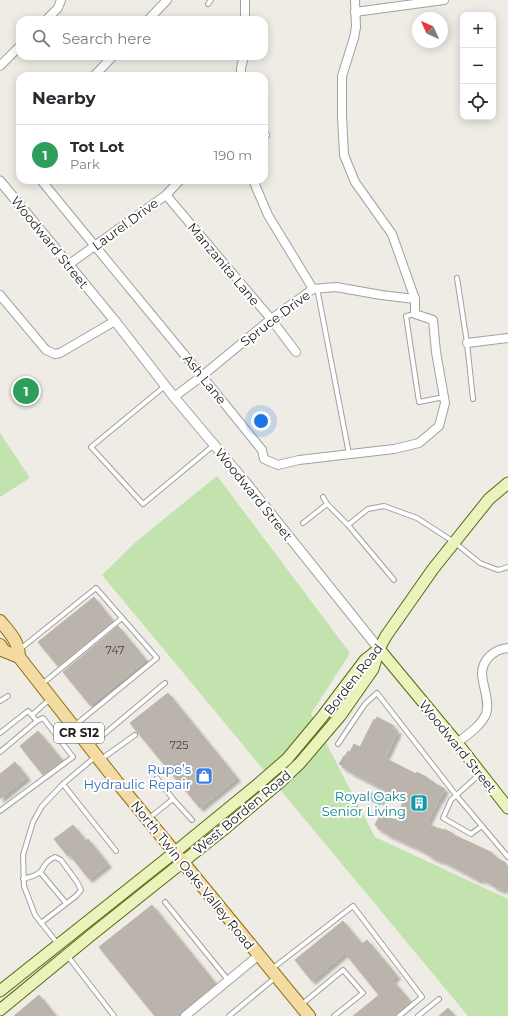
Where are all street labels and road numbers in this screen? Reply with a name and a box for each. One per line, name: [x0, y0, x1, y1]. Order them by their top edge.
street label: Woodward Street: [8, 193, 92, 291]
street label: Laurel Drive: [89, 195, 161, 253]
street label: Manzanita Lane: [185, 219, 263, 309]
street label: Spruce Drive: [237, 286, 313, 349]
street label: Ash Lane: [180, 351, 230, 407]
street label: Woodward Street: [212, 445, 296, 543]
street label: Borden Road: [320, 640, 386, 718]
street label: Woodward Street: [416, 697, 500, 795]
road number: CR S12: [54, 723, 104, 743]
street label: West Borden Road: [190, 767, 294, 857]
street label: North Twin Oaks Valley Road: [128, 797, 258, 953]

